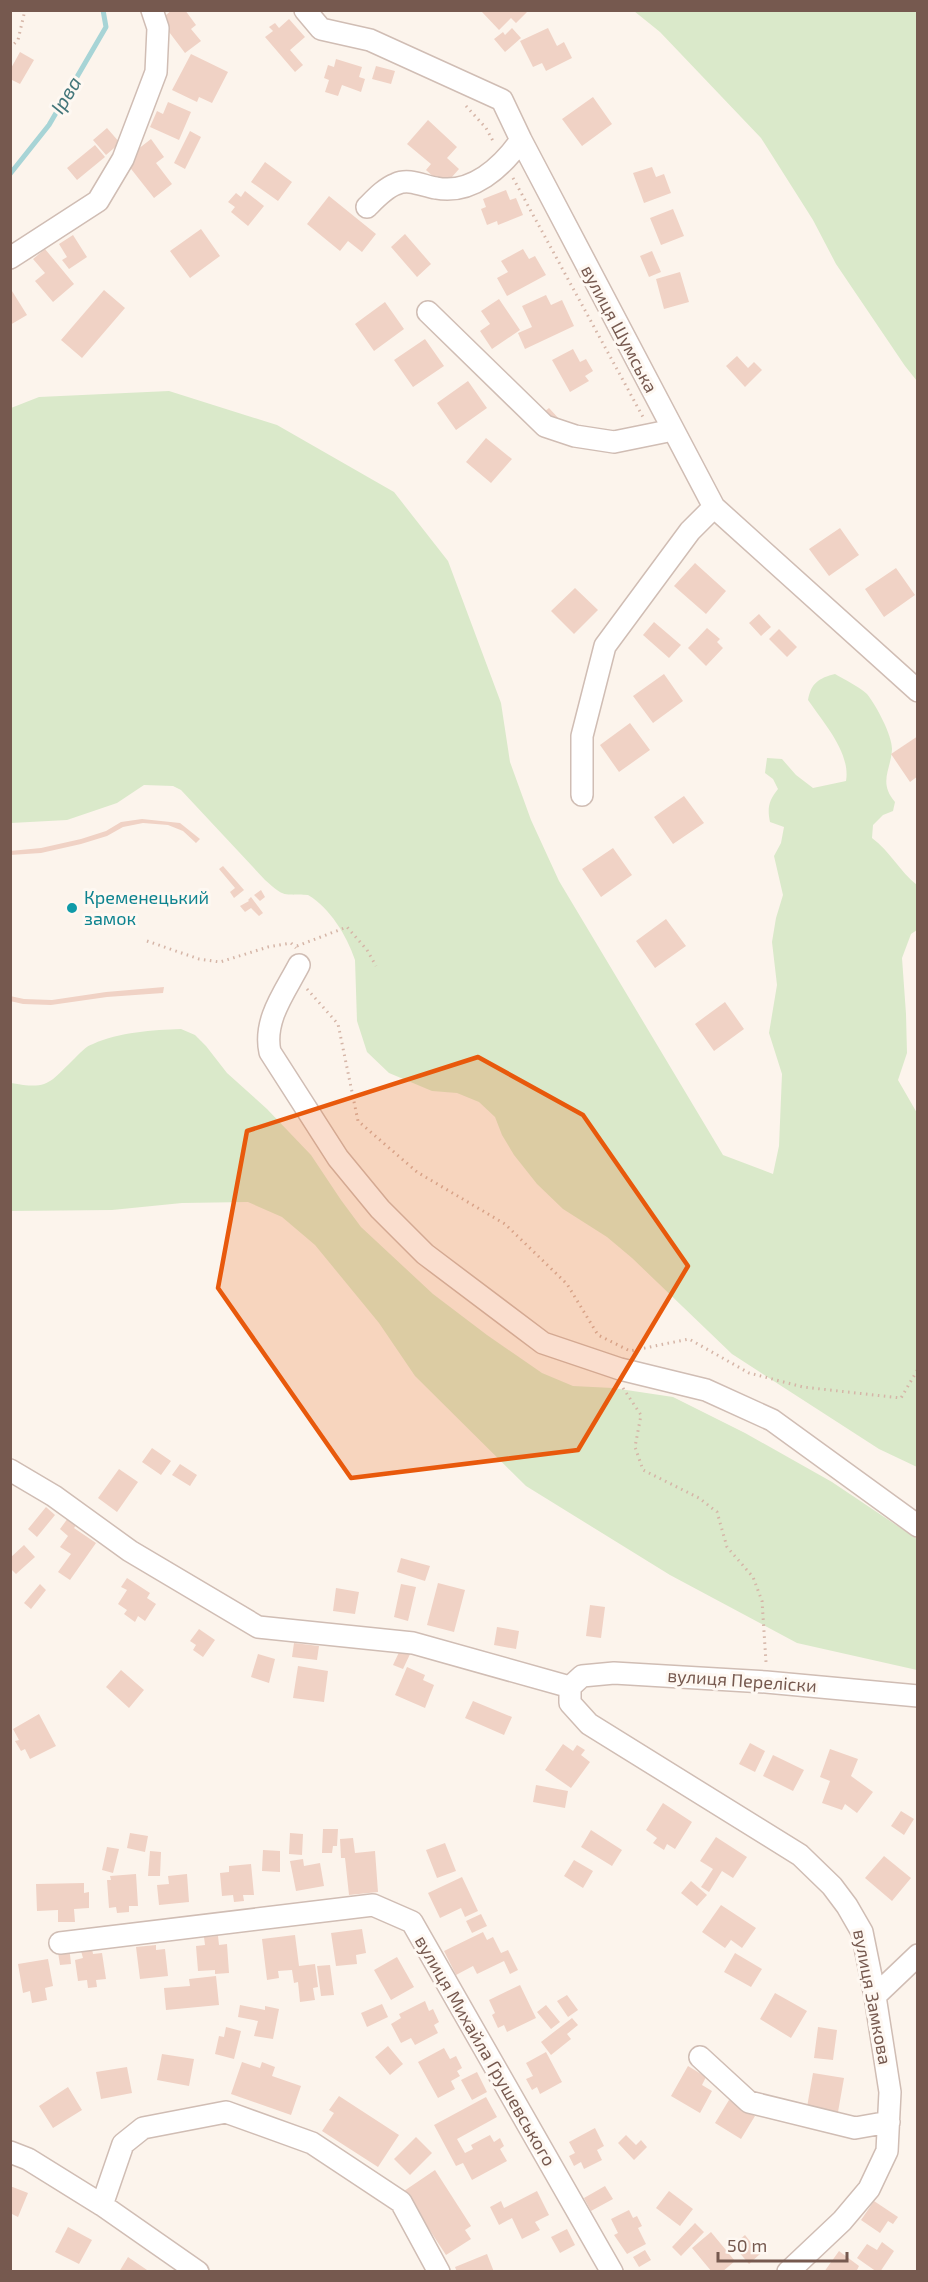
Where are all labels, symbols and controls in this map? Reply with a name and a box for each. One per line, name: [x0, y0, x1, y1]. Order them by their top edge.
water label: Ірва: [45, 72, 86, 117]
street label: вулиця Шумська: [577, 261, 663, 396]
place label: Кременецький замок: [84, 886, 209, 929]
marker: Кременецький замок: [65, 901, 79, 915]
street label: вулиця Переліски: [667, 1664, 817, 1696]
street label: вулиця Замкова: [849, 1927, 897, 2066]
street label: вулиця Михайла Грушевського: [411, 1931, 561, 2170]
scale bar: [718, 2225, 847, 2263]
text: 50 m: [727, 2234, 767, 2256]

